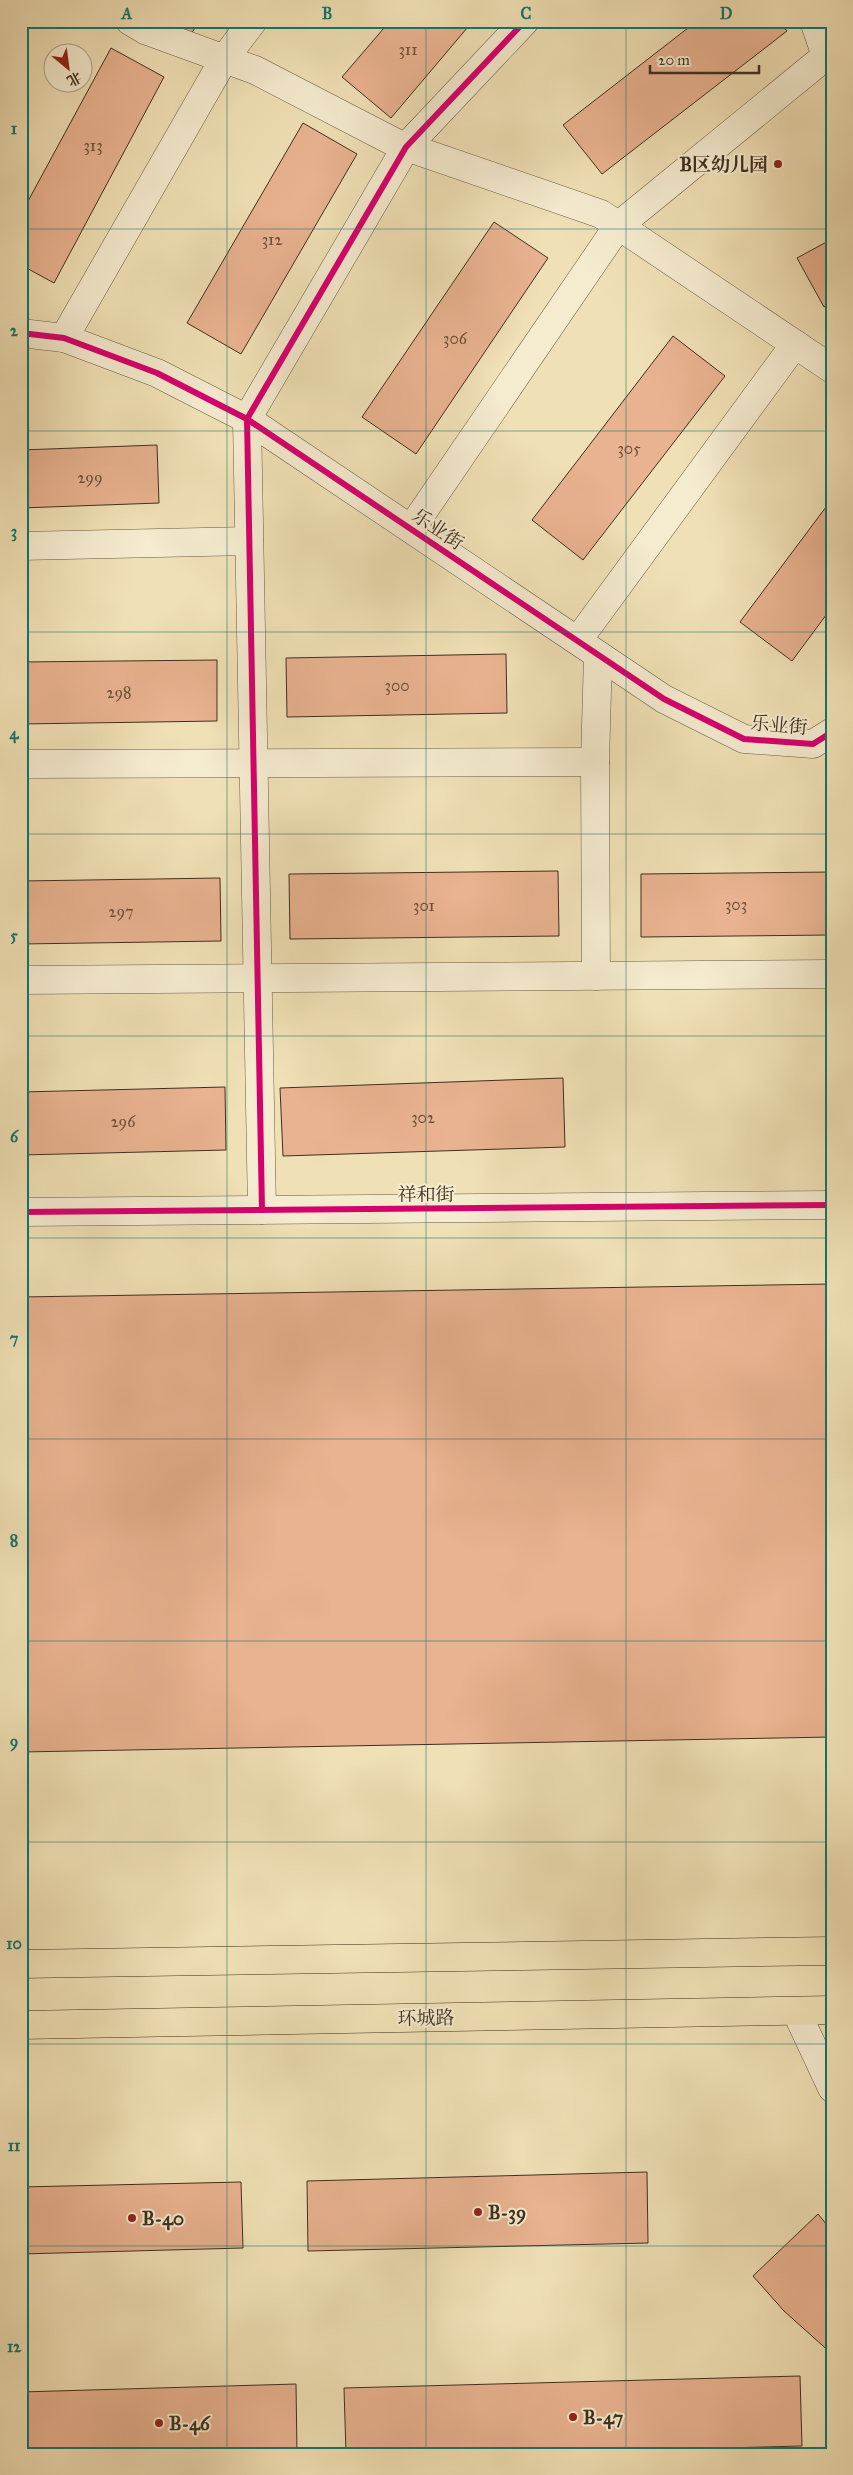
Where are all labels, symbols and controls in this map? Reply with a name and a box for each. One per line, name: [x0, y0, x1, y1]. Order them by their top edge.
text: A: [121, 4, 133, 23]
text: B: [322, 4, 332, 23]
text: C: [521, 4, 532, 23]
text: D: [720, 4, 733, 23]
house number: 311: [398, 40, 418, 59]
north arrow: [42, 42, 92, 92]
scale bar: [650, 42, 759, 74]
text: 20 m: [658, 51, 690, 69]
text: 北: [64, 68, 84, 90]
text: 1: [11, 119, 18, 138]
house number: 313: [83, 136, 103, 155]
place label: B区幼儿园: [679, 153, 768, 176]
marker: B区幼儿园: [772, 158, 784, 170]
house number: 312: [262, 230, 282, 249]
text: 2: [10, 321, 19, 340]
house number: 306: [443, 329, 468, 348]
house number: 305: [617, 439, 641, 458]
house number: 299: [77, 468, 103, 487]
street label: 乐业街: [408, 504, 468, 554]
text: 3: [11, 522, 17, 542]
house number: 300: [384, 676, 410, 695]
house number: 298: [107, 683, 132, 702]
street label: 乐业街: [750, 711, 808, 739]
text: 4: [10, 724, 20, 744]
house number: 303: [725, 895, 747, 914]
house number: 301: [413, 896, 435, 915]
house number: 297: [108, 902, 134, 921]
text: 5: [10, 926, 18, 945]
house number: 302: [411, 1108, 435, 1127]
house number: 296: [111, 1112, 136, 1131]
text: 6: [10, 1127, 19, 1146]
street label: 祥和街: [397, 1183, 455, 1206]
text: 7: [10, 1329, 19, 1348]
text: 8: [10, 1531, 18, 1550]
text: 9: [10, 1732, 18, 1752]
text: 10: [6, 1934, 22, 1953]
street label: 环城路: [397, 2006, 455, 2030]
text: 11: [8, 2136, 21, 2155]
place label: B-39: [488, 2201, 526, 2225]
marker: B-39: [472, 2206, 484, 2218]
place label: B-40: [142, 2207, 184, 2231]
marker: B-40: [126, 2212, 138, 2224]
text: 12: [7, 2337, 22, 2356]
place label: B-47: [583, 2406, 623, 2430]
marker: B-47: [567, 2411, 579, 2423]
place label: B-46: [169, 2412, 211, 2436]
marker: B-46: [153, 2417, 165, 2429]

